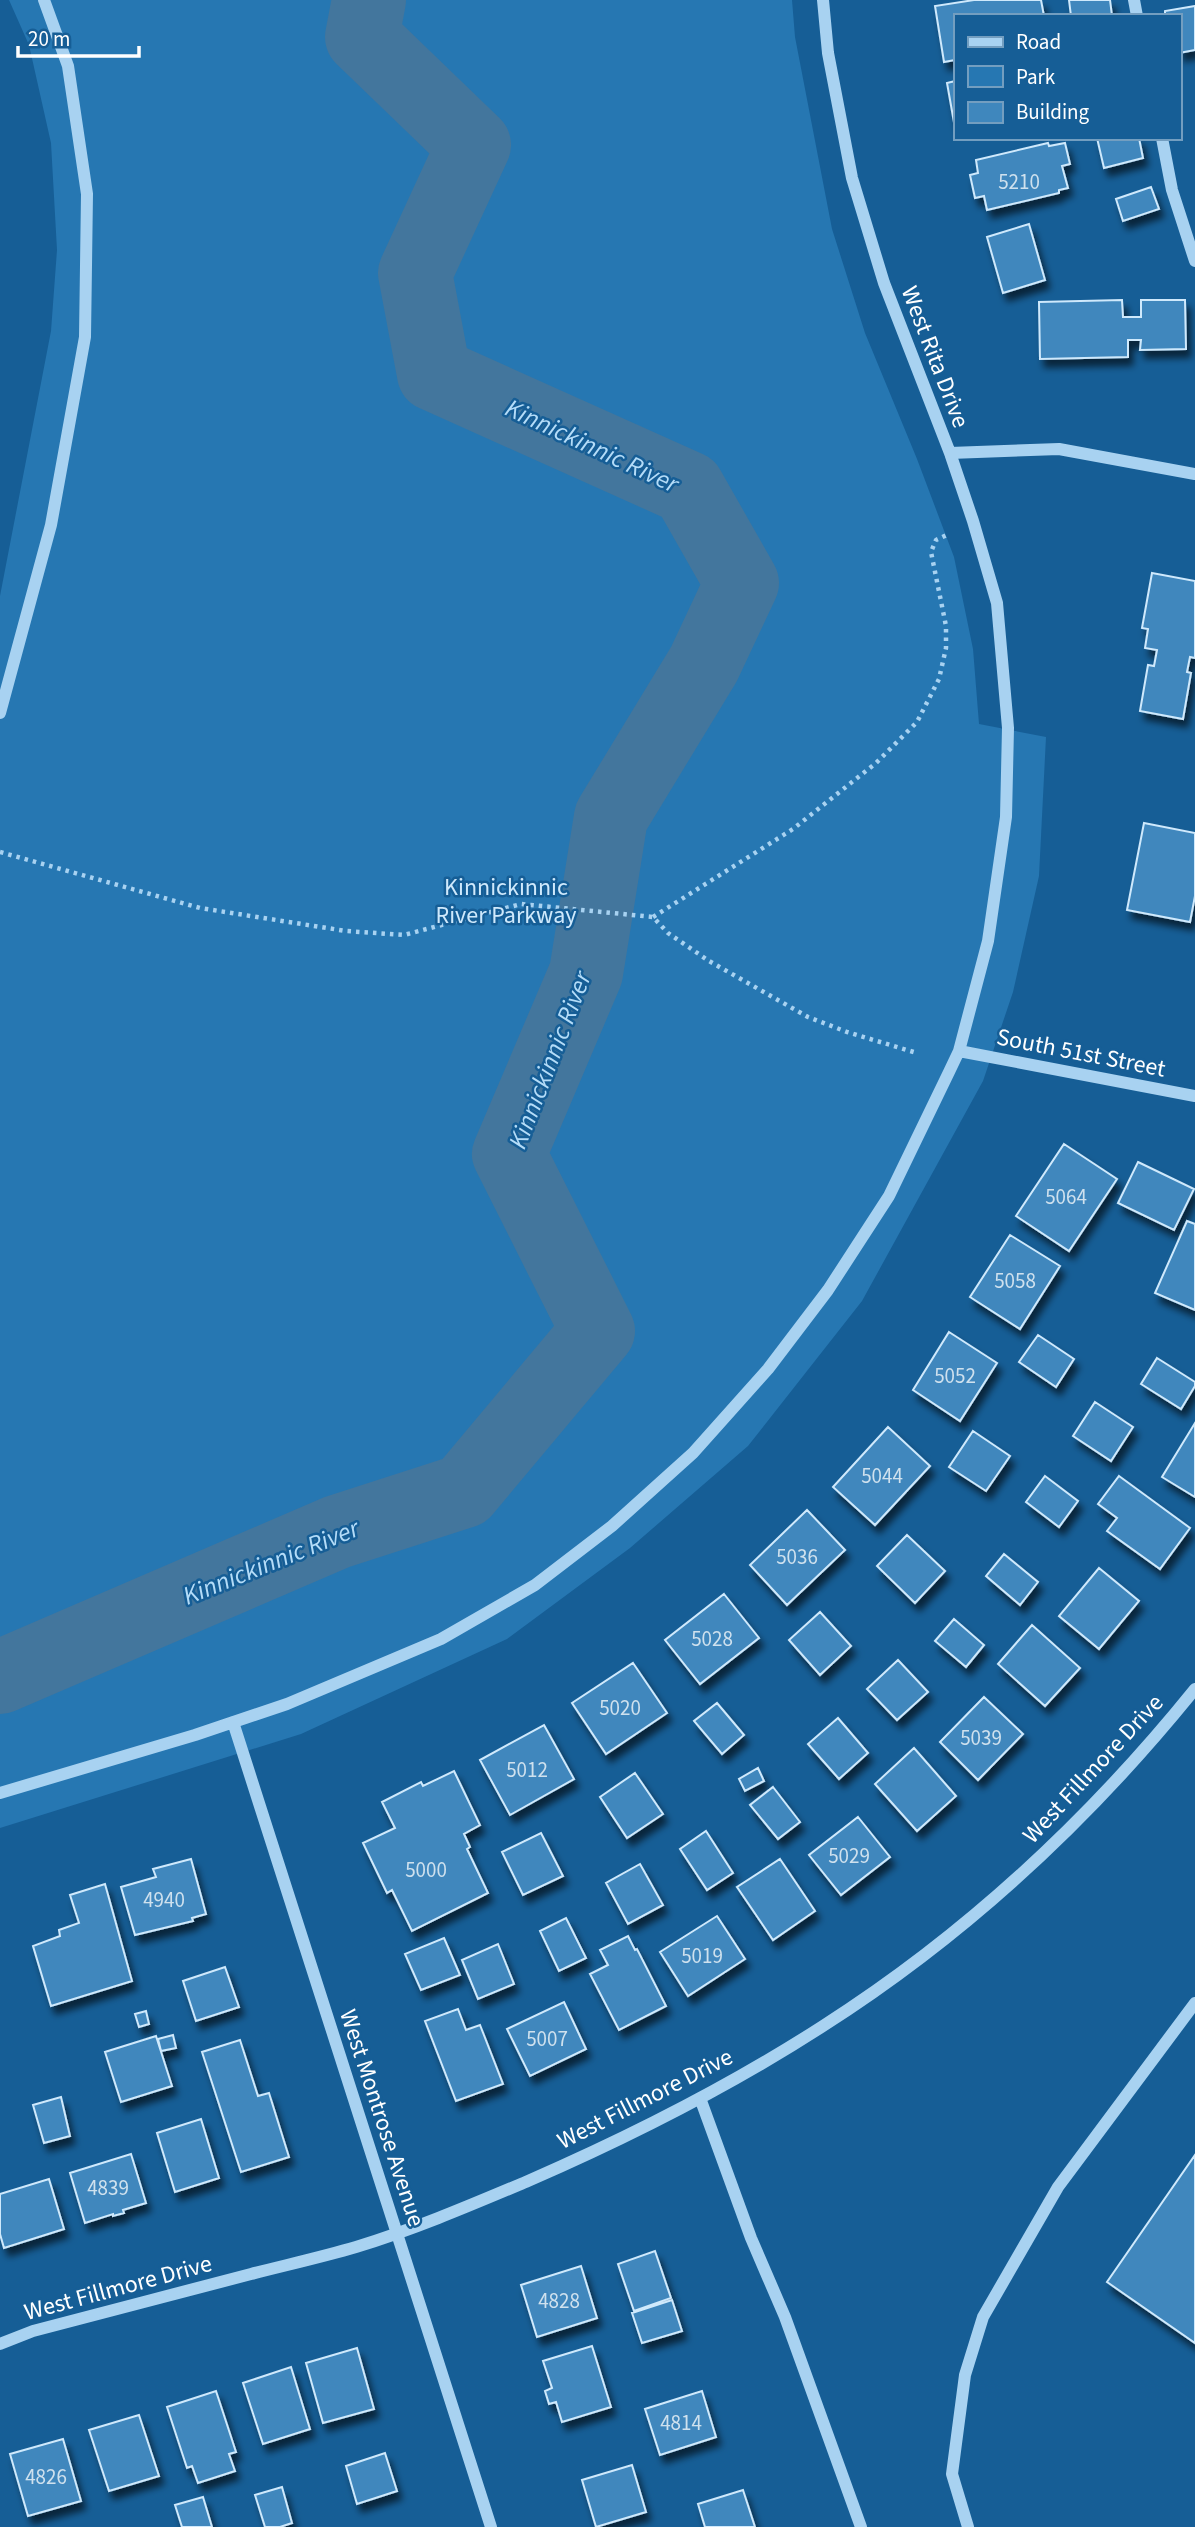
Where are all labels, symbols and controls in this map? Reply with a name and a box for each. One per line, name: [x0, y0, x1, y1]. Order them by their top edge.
scale bar: [18, 14, 138, 58]
legend: [954, 14, 1181, 140]
text: 20 m: [28, 24, 70, 54]
text: Road: [1016, 27, 1061, 57]
text: Park: [1016, 62, 1056, 92]
text: Building: [1016, 97, 1090, 127]
house number: 5210: [998, 167, 1040, 197]
street label: West Rita Drive: [892, 281, 978, 433]
water label: Kinnickinnic River: [499, 390, 686, 503]
park label: Kinnickinnic River Parkway: [436, 870, 576, 933]
water label: Kinnickinnic River: [499, 965, 601, 1154]
street label: South 51st Street: [994, 1019, 1168, 1087]
house number: 5064: [1045, 1182, 1087, 1212]
house number: 5058: [994, 1266, 1036, 1296]
house number: 5052: [934, 1361, 976, 1391]
house number: 5044: [861, 1461, 903, 1491]
water label: Kinnickinnic River: [177, 1509, 366, 1614]
house number: 5036: [776, 1542, 818, 1572]
house number: 5028: [691, 1624, 733, 1654]
street label: West Fillmore Drive: [1014, 1687, 1172, 1851]
house number: 5020: [599, 1693, 641, 1723]
house number: 5039: [960, 1723, 1002, 1753]
house number: 5012: [506, 1755, 548, 1785]
house number: 5029: [828, 1841, 870, 1871]
house number: 5000: [405, 1855, 447, 1885]
house number: 4940: [143, 1885, 185, 1915]
house number: 5019: [681, 1941, 723, 1971]
street label: West Montrose Avenue: [330, 2005, 434, 2231]
house number: 5007: [526, 2024, 568, 2054]
street label: West Fillmore Drive: [551, 2040, 739, 2158]
house number: 4839: [87, 2173, 129, 2203]
street label: West Fillmore Drive: [20, 2246, 216, 2330]
house number: 4828: [538, 2286, 580, 2316]
house number: 4814: [660, 2408, 702, 2438]
house number: 4826: [25, 2462, 67, 2492]

